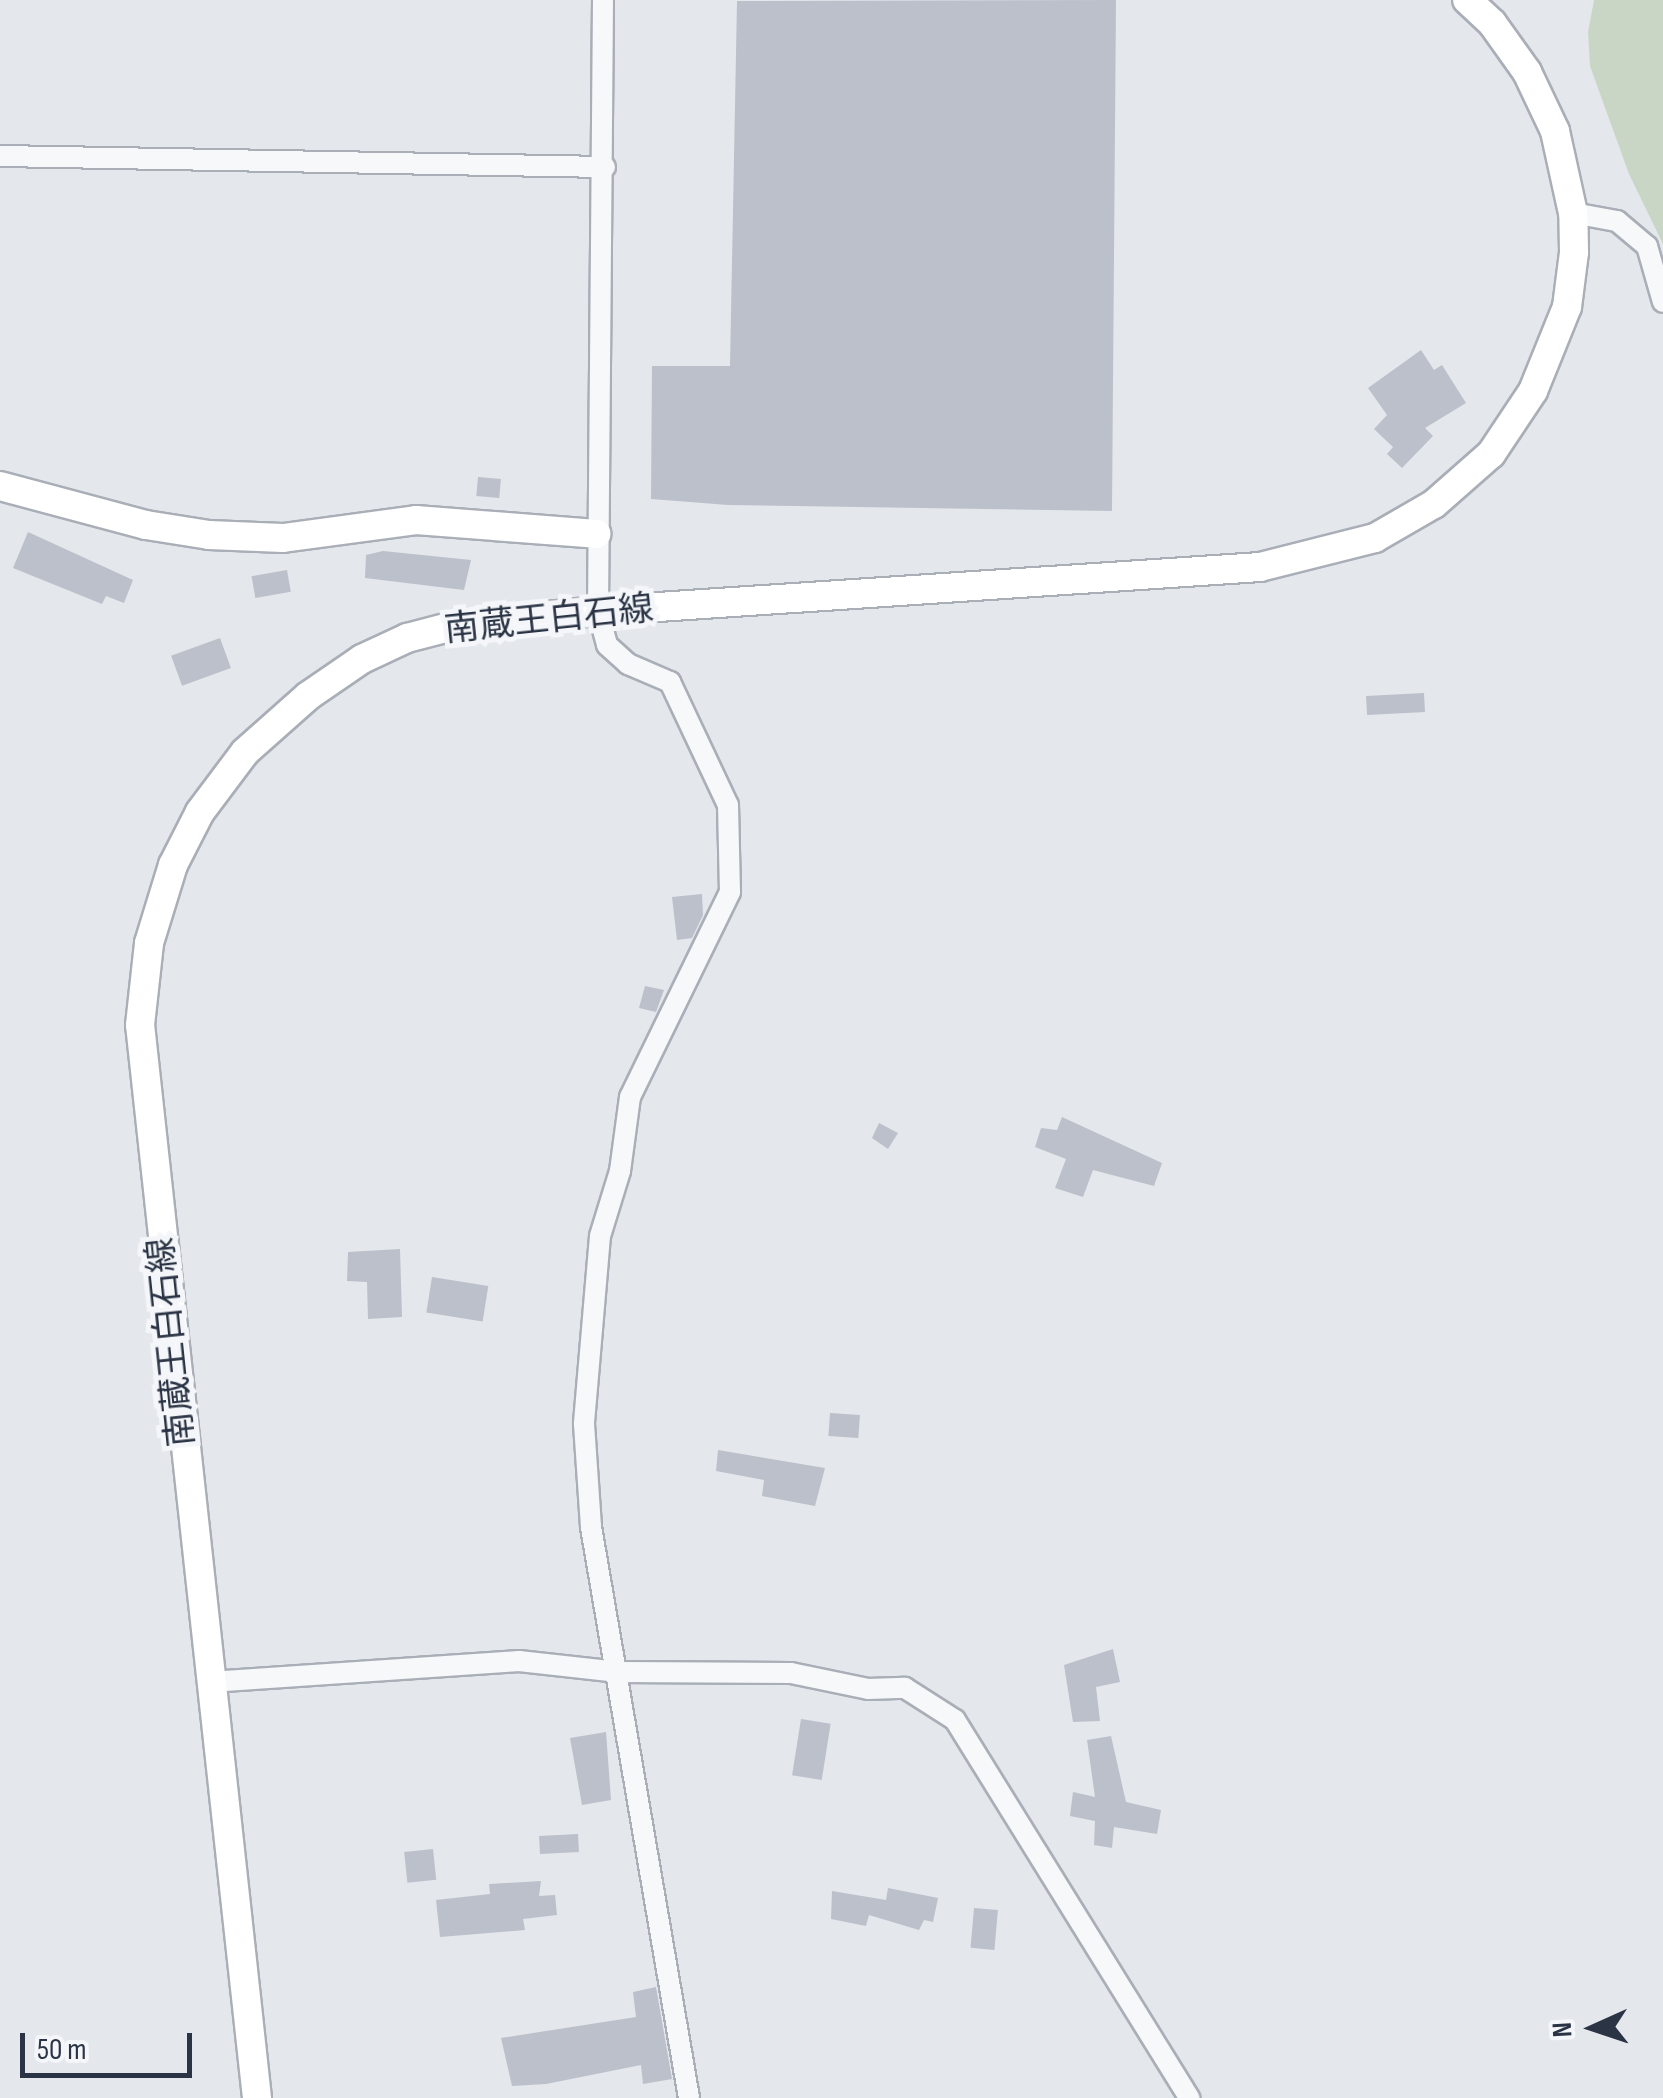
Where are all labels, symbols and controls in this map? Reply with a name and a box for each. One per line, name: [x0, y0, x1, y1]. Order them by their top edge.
street label: 南蔵王白石線: [442, 588, 656, 652]
street label: 南蔵王白石線: [140, 1235, 204, 1449]
north arrow: [1543, 1978, 1643, 2078]
scale bar: [25, 2013, 198, 2075]
text: N: [1546, 2021, 1579, 2038]
text: 50 m: [37, 2032, 86, 2068]

